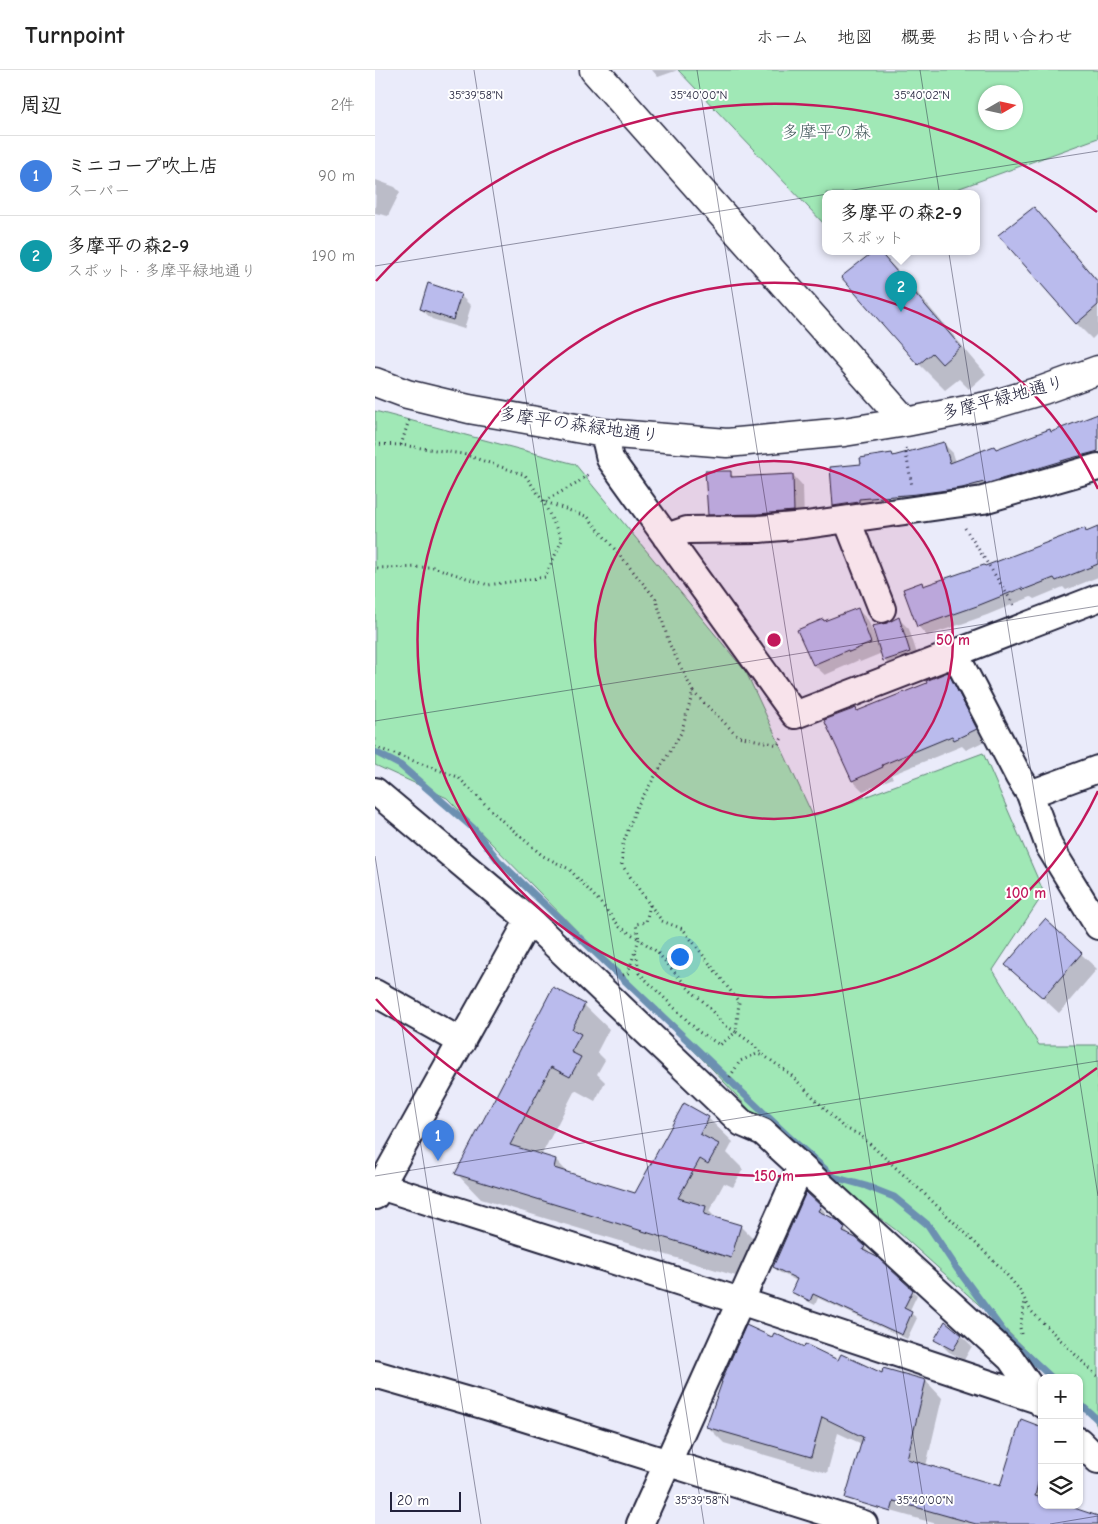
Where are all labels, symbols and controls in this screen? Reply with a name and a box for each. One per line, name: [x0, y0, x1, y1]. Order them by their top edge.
text: Turnpoint: [25, 21, 124, 49]
text: ホーム: [756, 27, 809, 48]
text: 地図: [837, 27, 873, 48]
text: 概要: [901, 27, 937, 48]
text: お問い合わせ: [965, 27, 1073, 48]
north arrow: [978, 85, 1023, 130]
text: 35°39'58"N: [449, 88, 503, 102]
text: 35°40'00"N: [671, 88, 727, 102]
text: 35°40'02"N: [894, 88, 950, 102]
text: 周辺: [20, 93, 62, 117]
text: 2件: [331, 96, 355, 114]
park label: 多摩平の森: [781, 122, 871, 143]
text: ミニコープ吹上店: [67, 155, 218, 177]
text: 1: [33, 167, 39, 185]
text: 90 m: [318, 167, 355, 185]
text: スーパー: [67, 182, 130, 200]
popup: [822, 190, 980, 255]
text: 多摩平の森2-9: [840, 202, 962, 224]
text: スポット: [840, 229, 904, 247]
text: 多摩平の森2-9: [67, 235, 189, 257]
text: 2: [32, 247, 40, 265]
text: 190 m: [312, 247, 355, 265]
text: スポット · 多摩平緑地通り: [67, 262, 257, 280]
pin: 2: [885, 271, 917, 312]
street label: 多摩平緑地通り: [939, 372, 1067, 424]
street label: 多摩平の森緑地通り: [497, 403, 661, 447]
centre of rings: [765, 631, 783, 649]
text: 50 m: [936, 631, 970, 649]
text: 100 m: [1006, 884, 1046, 902]
your location: [667, 944, 693, 970]
pin: 1: [422, 1120, 454, 1161]
text: 150 m: [754, 1167, 794, 1185]
map controls: [1038, 1374, 1083, 1509]
button: +: [1038, 1374, 1083, 1419]
button: −: [1038, 1419, 1083, 1464]
button: layers: [1038, 1464, 1083, 1509]
scale bar: [390, 1489, 461, 1512]
text: 20 m: [397, 1492, 429, 1509]
text: 35°39'58"N: [675, 1493, 729, 1507]
text: 35°40'00"N: [897, 1493, 953, 1507]

